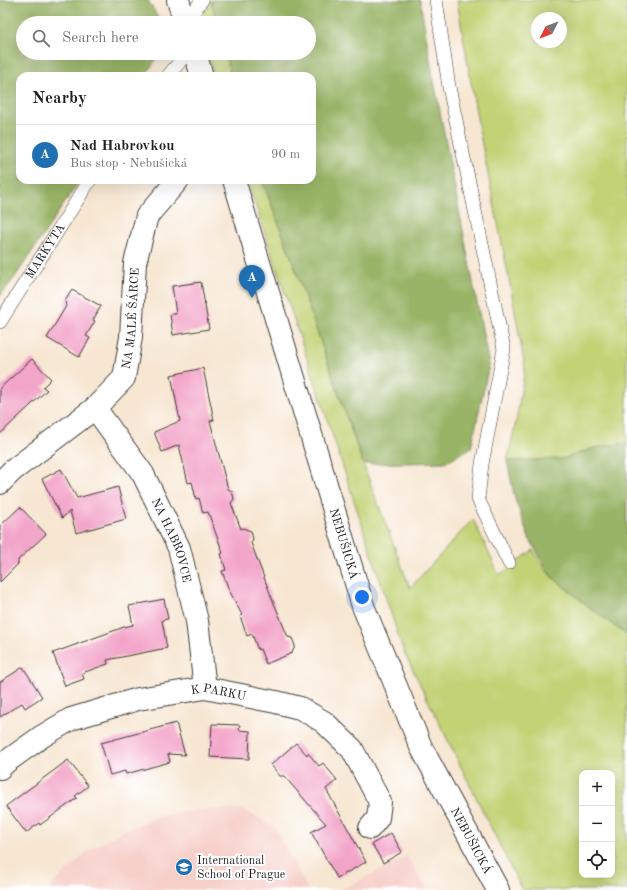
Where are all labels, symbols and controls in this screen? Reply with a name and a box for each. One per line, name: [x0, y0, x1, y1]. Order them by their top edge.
north arrow: [531, 12, 567, 48]
search box: [16, 16, 316, 60]
icon: search: [30, 27, 52, 49]
text: Search here: [62, 31, 139, 46]
text: Nearby: [32, 90, 87, 107]
text: Nad Habrovkou: [70, 139, 175, 154]
text: A: [40, 148, 50, 161]
text: 90 m: [271, 148, 300, 161]
text: Bus stop · Nebušická: [70, 157, 187, 170]
street label: MARKYTA: [24, 222, 68, 281]
pin: A: [239, 265, 265, 298]
street label: NA MALÉ ŠÁRCE: [121, 268, 142, 370]
street label: NA HABROVCE: [149, 496, 192, 584]
street label: NEBUŠICKÁ: [327, 507, 362, 581]
your location: [352, 587, 372, 607]
street label: K PARKU: [190, 683, 247, 703]
map controls: [579, 770, 615, 878]
button: +: [579, 770, 615, 806]
street label: NEBUŠICKÁ: [448, 806, 496, 876]
button: −: [579, 806, 615, 842]
button: locate: [579, 842, 615, 878]
place label: International School of Prague: [197, 855, 286, 881]
school or university icon: International School of Prague: [174, 857, 194, 877]

